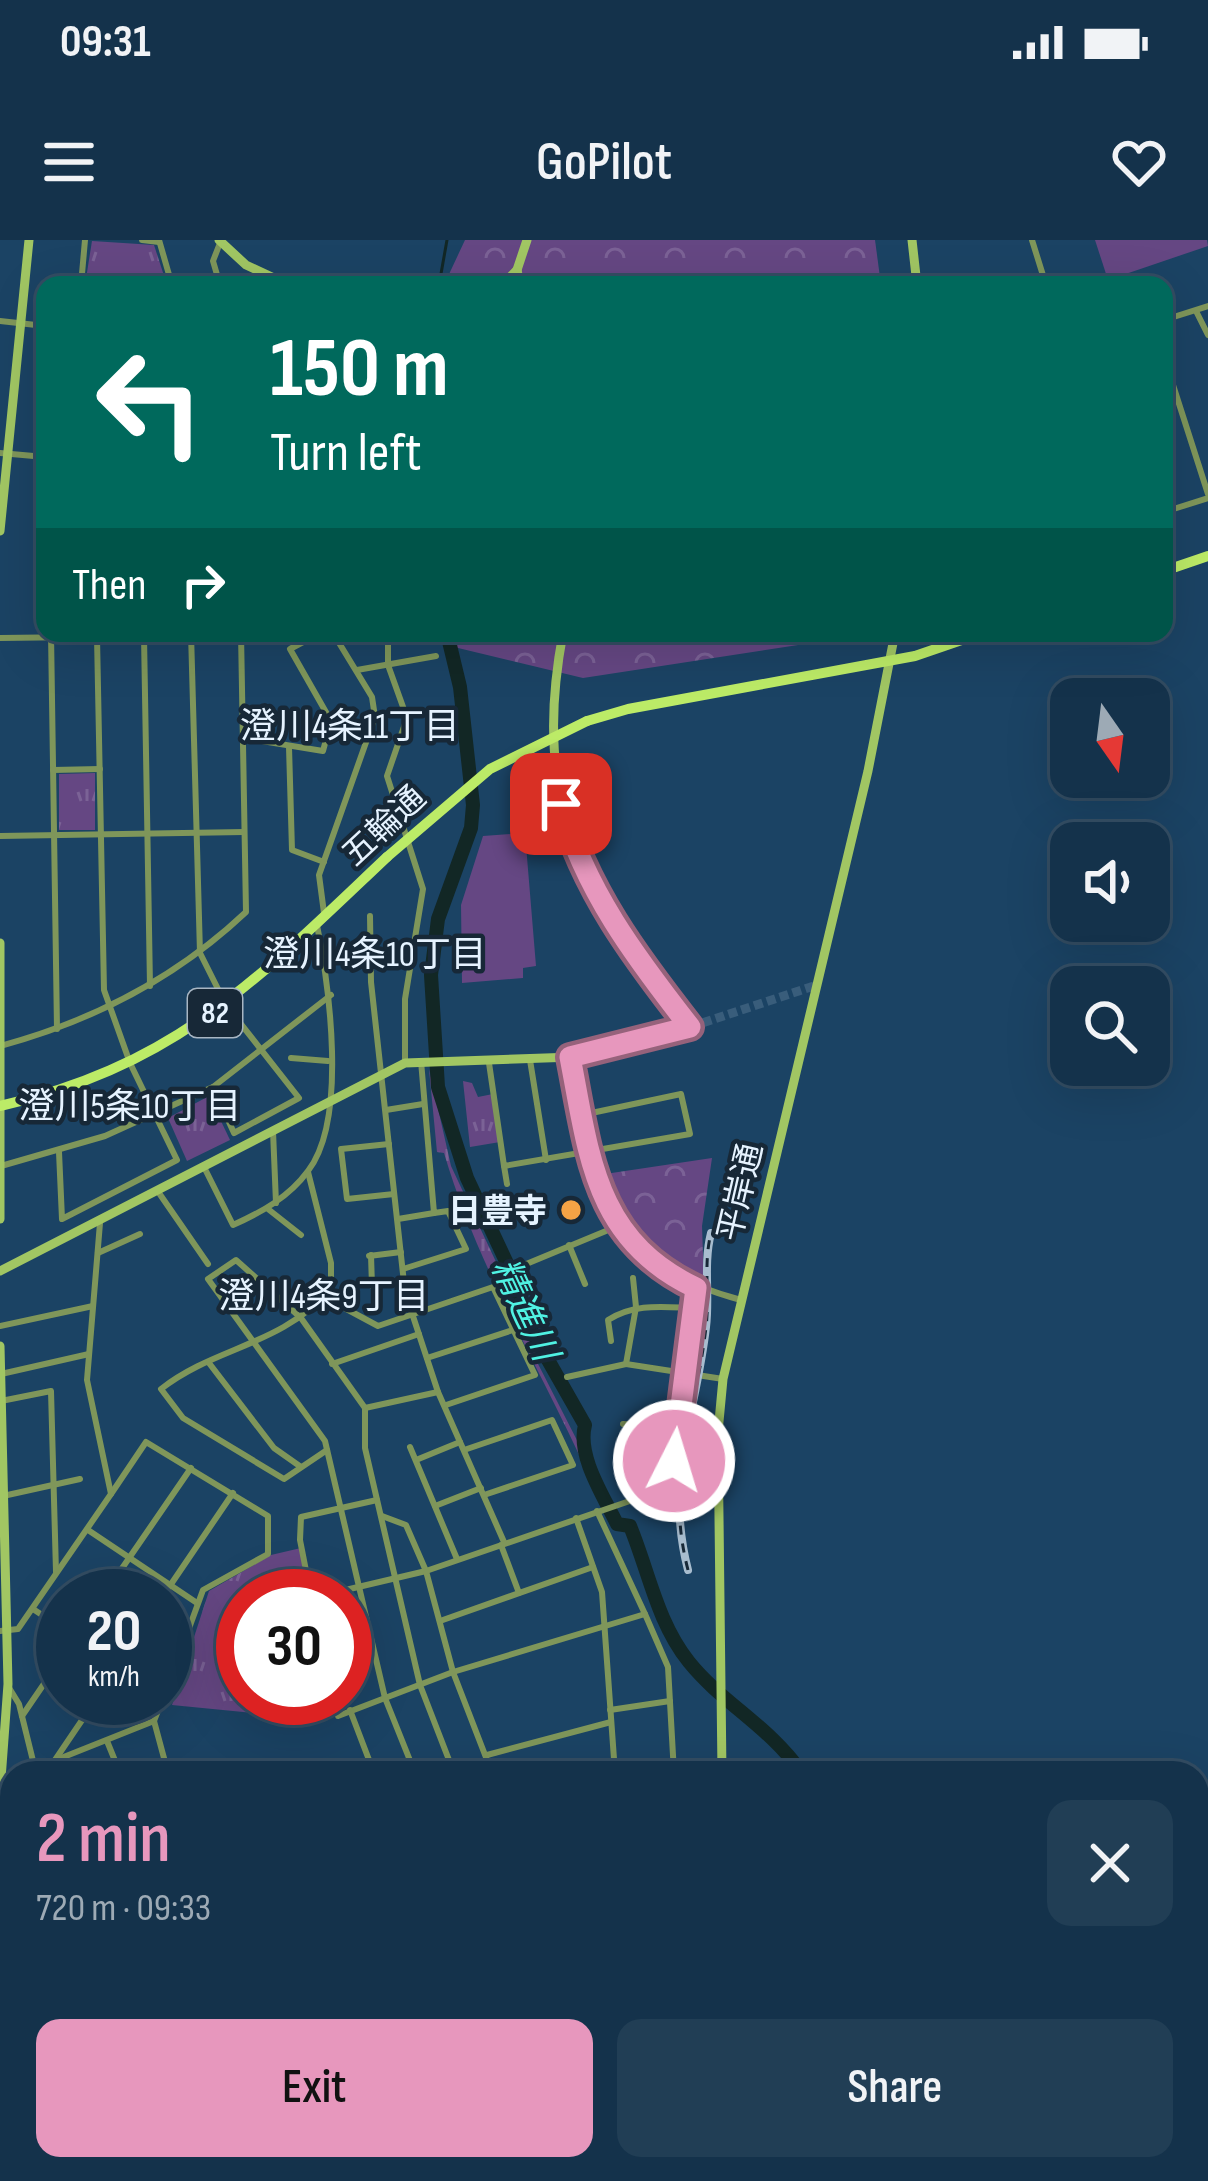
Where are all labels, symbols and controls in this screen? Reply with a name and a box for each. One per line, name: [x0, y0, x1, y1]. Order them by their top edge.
text: 09:31: [60, 15, 151, 70]
icon: menu: [36, 129, 102, 195]
icon: heart: [1106, 129, 1172, 195]
text: GoPilot: [536, 130, 672, 195]
text: 150 m: [270, 319, 449, 420]
icon: left: [72, 324, 228, 480]
text: Turn left: [270, 421, 422, 486]
icon: right: [170, 552, 236, 618]
text: Then: [72, 558, 146, 613]
north arrow: [1050, 678, 1170, 798]
map controls: [1050, 678, 1170, 1086]
district label: 澄川4条11丁目: [240, 706, 460, 749]
pin: [510, 753, 612, 855]
icon: arrive: [528, 771, 594, 837]
street label: 五輪通: [335, 778, 434, 875]
button: sound: [1050, 822, 1170, 942]
district label: 澄川4条10丁目: [263, 934, 487, 977]
button: search: [1050, 966, 1170, 1086]
road number: 82: [188, 989, 242, 1037]
district label: 澄川5条10丁目: [18, 1086, 242, 1129]
street label: 平岸通: [710, 1140, 772, 1245]
place label: 日豊寺: [448, 1192, 547, 1232]
marker: 日豊寺: [558, 1197, 584, 1223]
water label: 精進川: [481, 1252, 568, 1372]
district label: 澄川4条9丁目: [219, 1276, 430, 1319]
position arrow: [611, 1398, 737, 1524]
speed limit sign: 30: [216, 1569, 372, 1725]
text: 20: [87, 1596, 141, 1668]
text: km/h: [88, 1659, 140, 1695]
text: 2 min: [36, 1796, 171, 1883]
button: close: [1047, 1800, 1173, 1926]
text: 720 m · 09:33: [36, 1885, 211, 1932]
button: Exit: [36, 2019, 593, 2157]
button: Share: [617, 2019, 1173, 2157]

